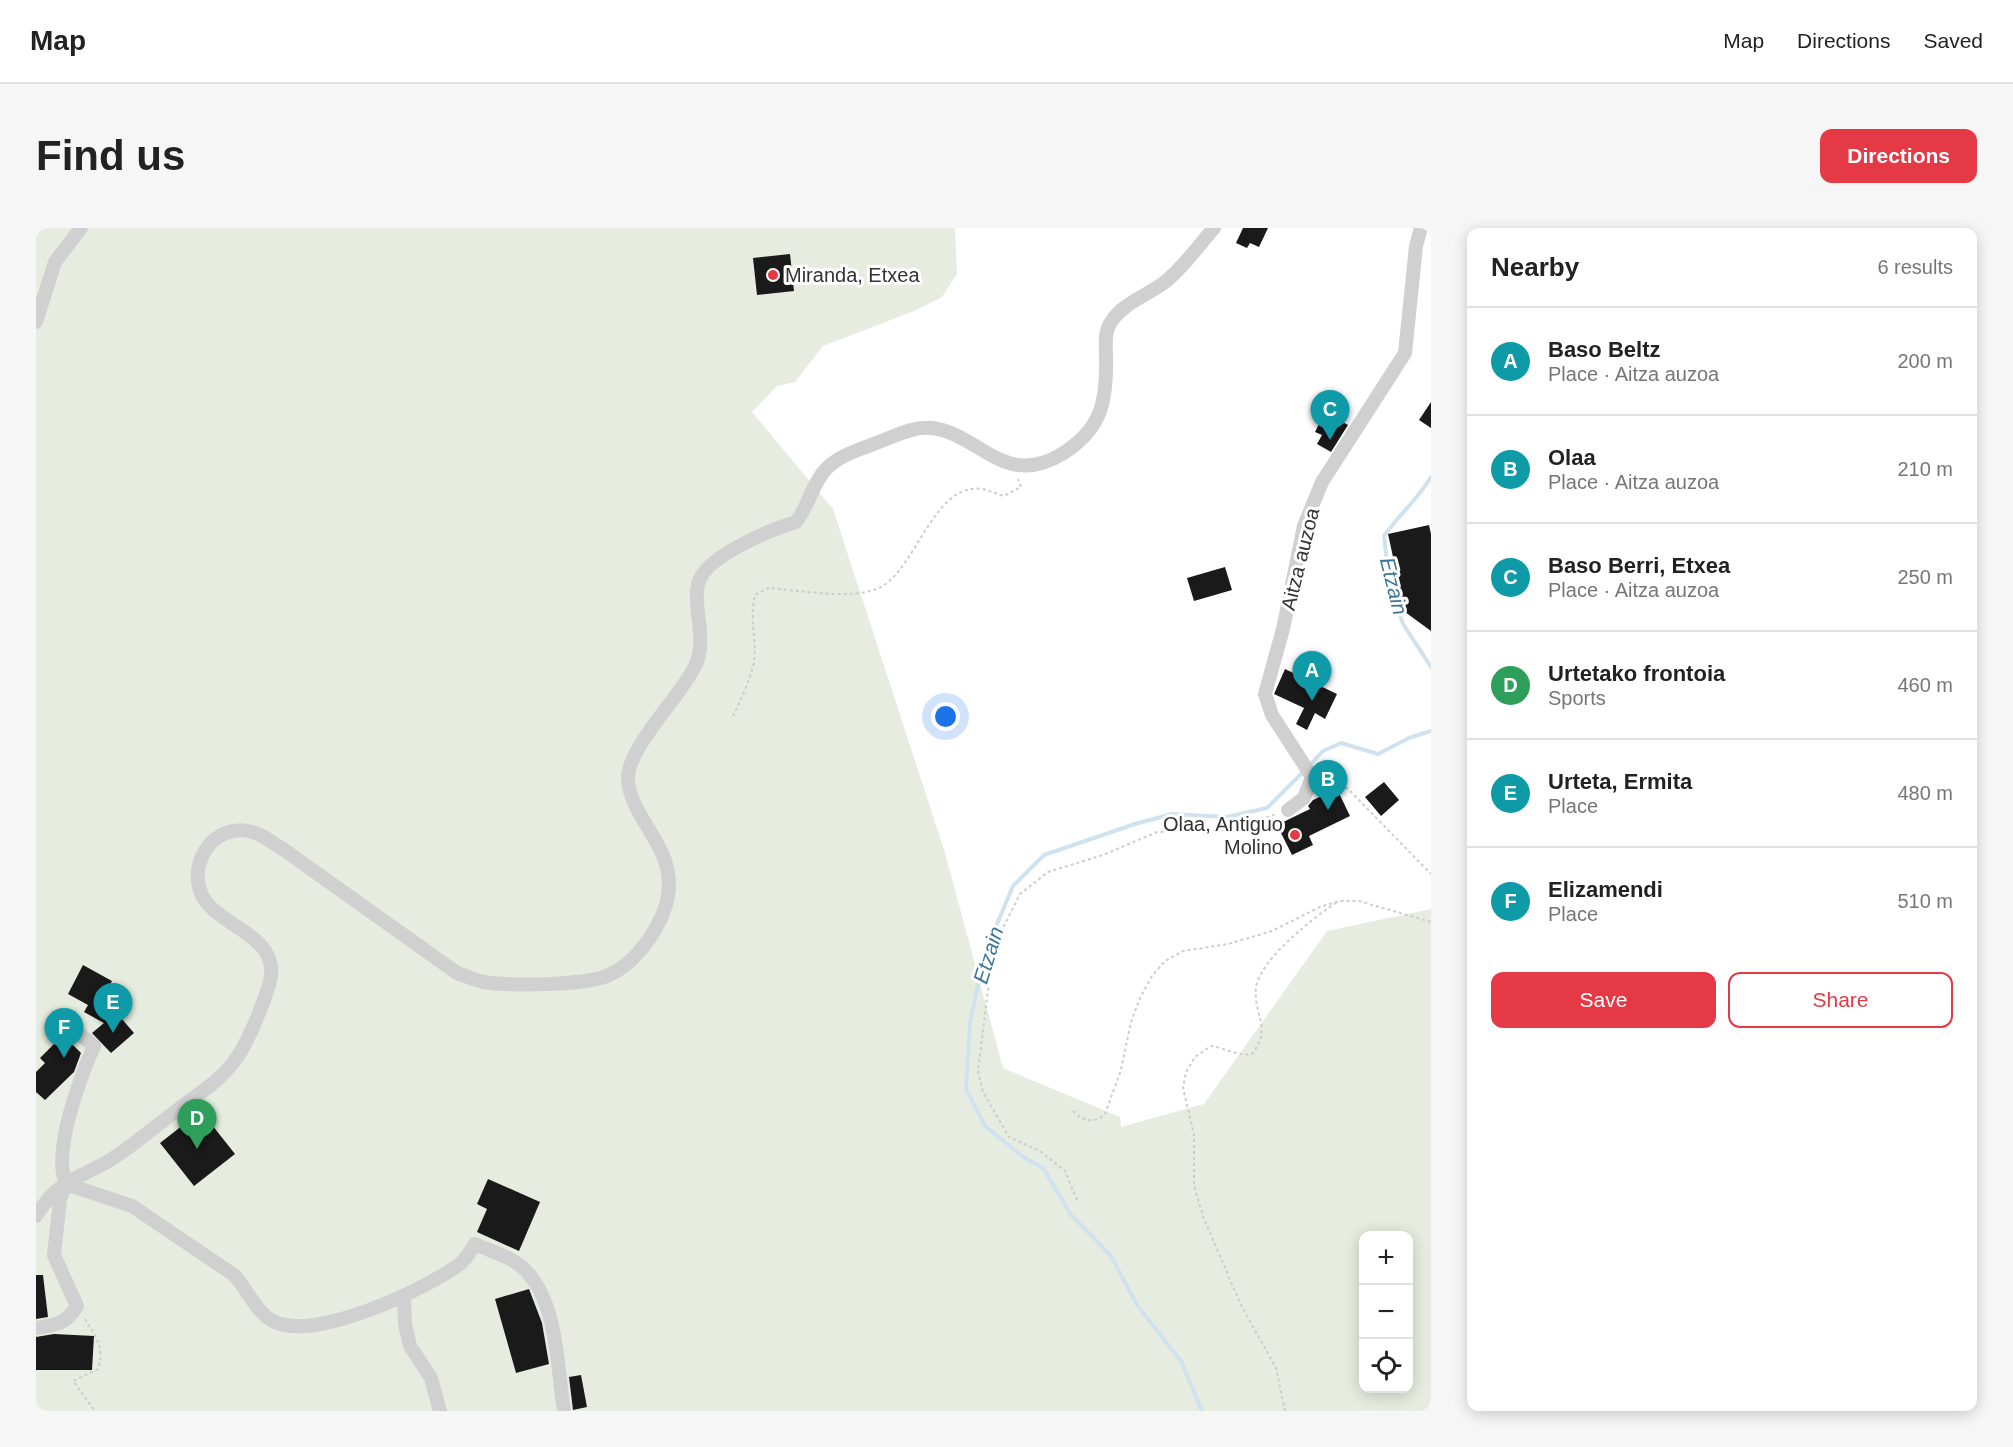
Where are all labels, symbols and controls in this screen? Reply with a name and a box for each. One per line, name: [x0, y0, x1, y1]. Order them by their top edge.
text: Map: [30, 25, 86, 56]
text: Map: [1723, 29, 1764, 52]
text: Directions: [1797, 29, 1890, 52]
text: Saved: [1923, 29, 1983, 52]
button: Directions: [1820, 129, 1977, 183]
text: Find us: [36, 132, 185, 179]
text: Nearby: [1491, 252, 1579, 282]
text: 6 results: [1877, 256, 1953, 278]
place label: Miranda, Etxea: [785, 264, 920, 286]
marker: Miranda, Etxea: [766, 268, 780, 282]
text: Baso Beltz: [1548, 337, 1660, 362]
text: A: [1503, 350, 1518, 372]
text: 200 m: [1897, 350, 1953, 372]
text: Place · Aitza auzoa: [1548, 363, 1719, 385]
pin: C: [1310, 390, 1350, 440]
text: Olaa: [1548, 445, 1596, 470]
text: B: [1503, 458, 1518, 480]
text: 210 m: [1897, 458, 1953, 480]
text: Place · Aitza auzoa: [1548, 471, 1719, 493]
street label: Aitza auzoa: [1277, 505, 1324, 612]
text: Baso Berri, Etxea: [1548, 553, 1730, 578]
water label: Etzain: [1376, 555, 1412, 617]
text: C: [1503, 566, 1518, 588]
text: 250 m: [1897, 566, 1953, 588]
text: Place · Aitza auzoa: [1548, 579, 1719, 601]
pin: A: [1292, 652, 1332, 701]
text: Urtetako frontoia: [1548, 661, 1725, 686]
text: D: [1503, 674, 1518, 696]
text: 460 m: [1897, 674, 1953, 696]
text: Sports: [1548, 687, 1606, 709]
your location: [931, 702, 960, 731]
pin: B: [1308, 760, 1348, 810]
text: Urteta, Ermita: [1548, 769, 1692, 794]
text: E: [1504, 782, 1517, 804]
text: 480 m: [1897, 782, 1953, 804]
text: Place: [1548, 795, 1598, 817]
place label: Olaa, Antiguo Molino: [1163, 813, 1283, 858]
marker: Olaa, Antiguo Molino: [1288, 828, 1302, 842]
text: Elizamendi: [1548, 877, 1663, 902]
text: F: [1504, 890, 1517, 912]
text: 510 m: [1897, 890, 1953, 912]
text: Place: [1548, 903, 1598, 925]
water label: Etzain: [968, 924, 1008, 986]
button: Save: [1491, 972, 1716, 1028]
button: Share: [1728, 972, 1953, 1028]
pin: E: [94, 984, 133, 1033]
pin: F: [45, 1008, 84, 1058]
pin: D: [178, 1100, 216, 1149]
map controls: [1359, 1231, 1413, 1393]
button: +: [1359, 1231, 1413, 1285]
button: −: [1359, 1285, 1413, 1339]
button: locate: [1359, 1339, 1413, 1393]

